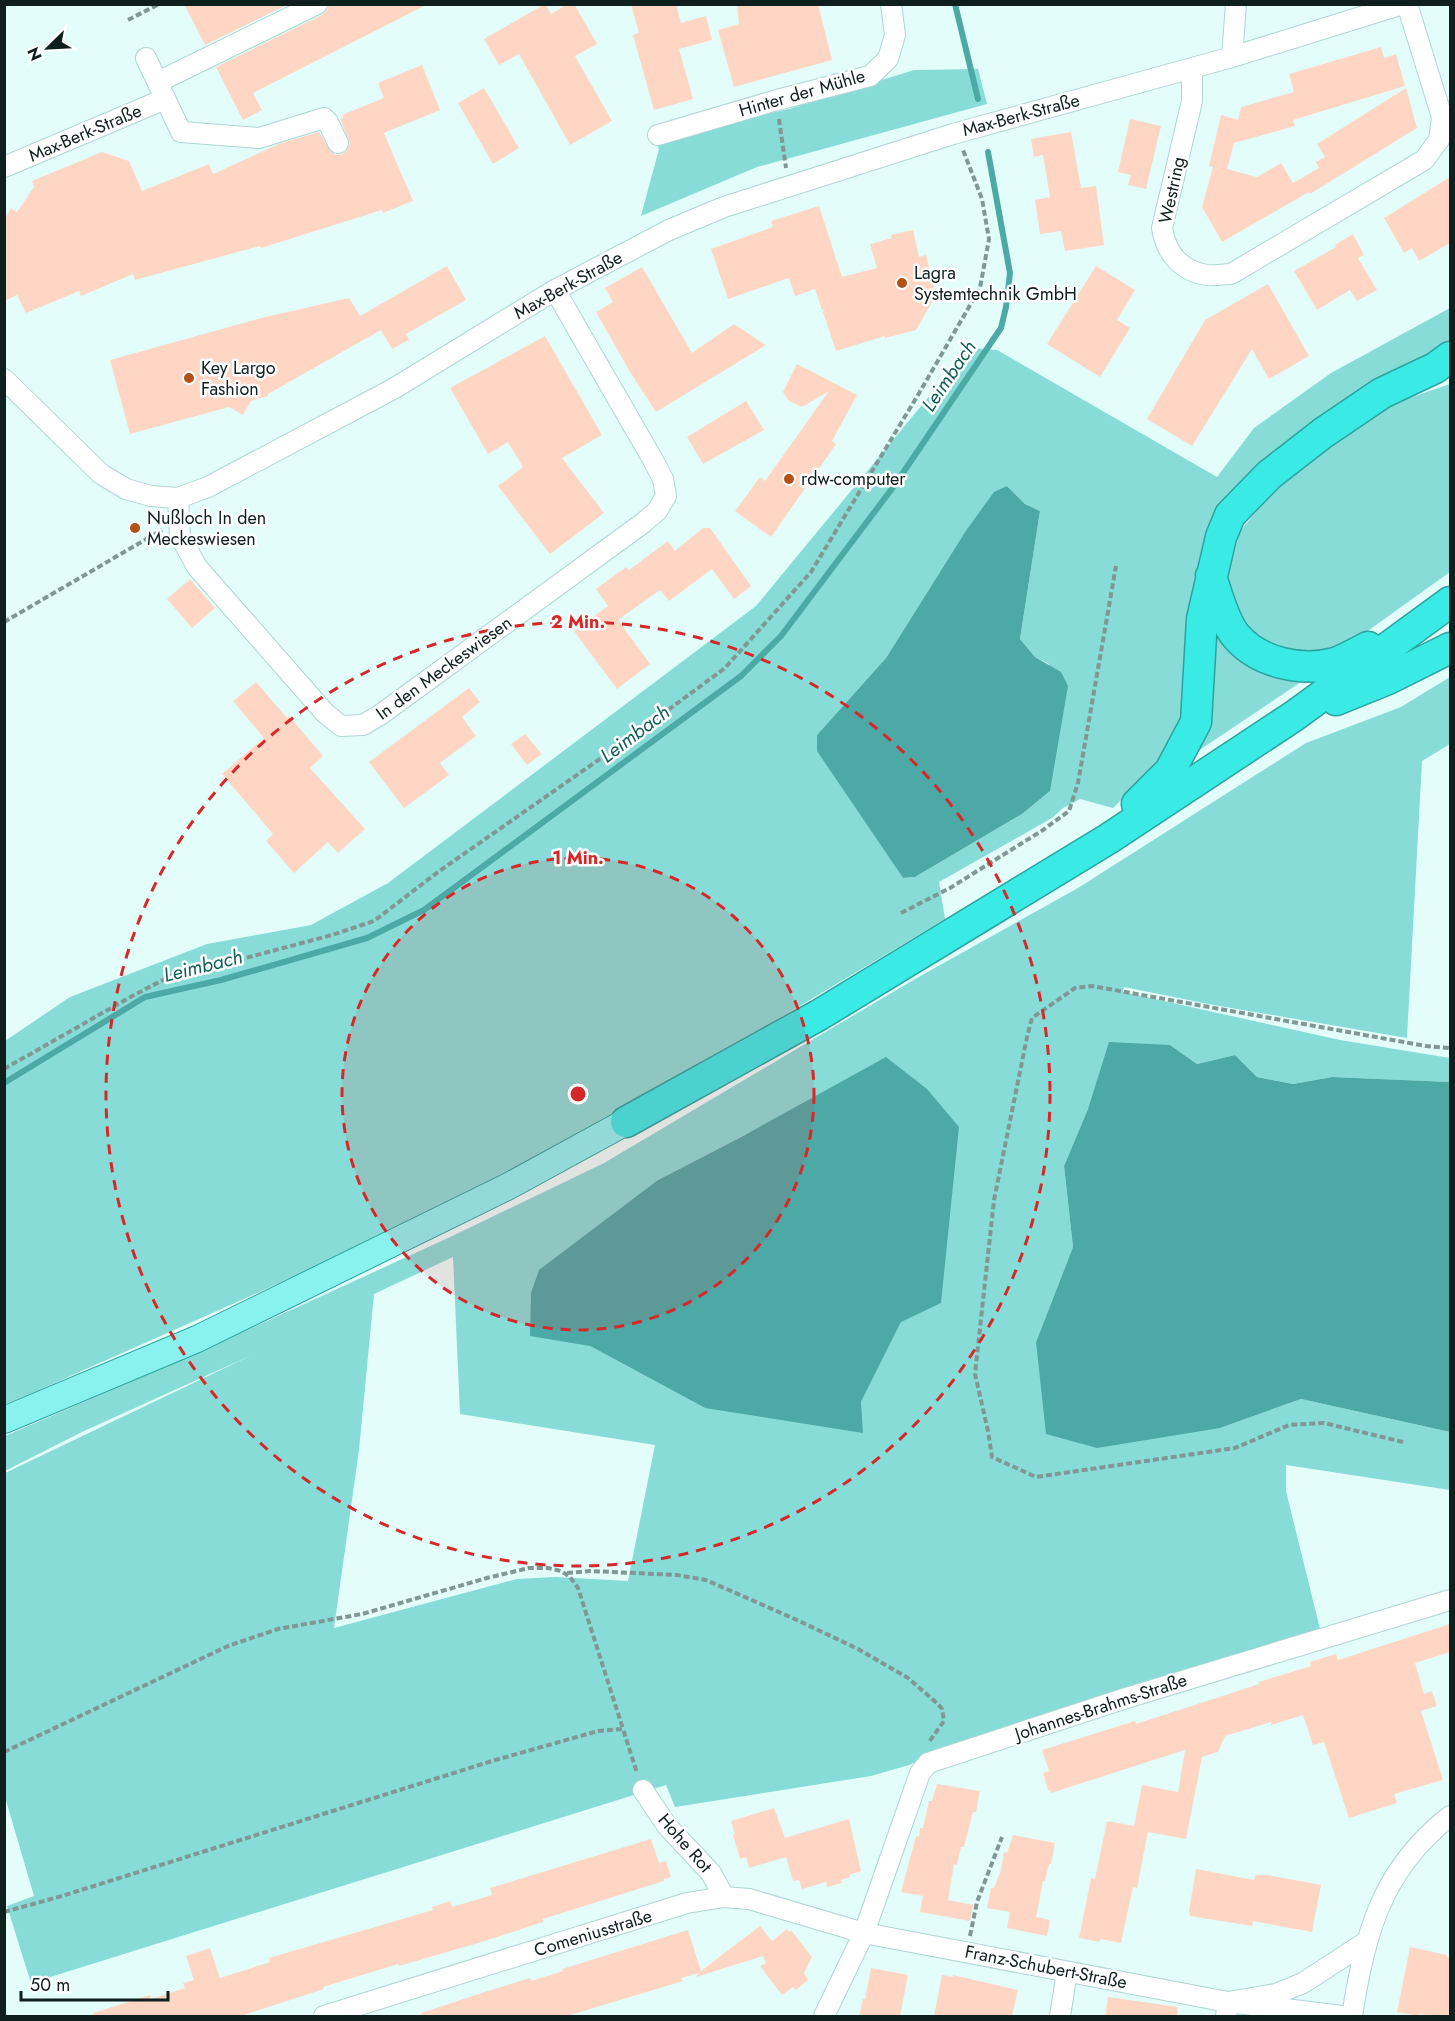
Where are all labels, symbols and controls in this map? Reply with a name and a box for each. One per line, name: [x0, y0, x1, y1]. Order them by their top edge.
north arrow: [18, 18, 78, 78]
text: N: [22, 43, 48, 64]
street label: Hinter der Mühle: [736, 63, 868, 123]
street label: Max-Berk-Straße: [960, 87, 1082, 143]
street label: Max-Berk-Straße: [25, 98, 145, 168]
street label: Westring: [1152, 154, 1192, 226]
street label: Max-Berk-Straße: [509, 244, 627, 326]
place label: Lagra Systemtechnik GmbH: [914, 260, 1077, 307]
marker: Lagra Systemtechnik GmbH: [895, 276, 909, 290]
water label: Leimbach: [914, 335, 984, 417]
place label: Key Largo Fashion: [201, 355, 276, 402]
marker: Key Largo Fashion: [182, 371, 196, 385]
place label: rdw-computer: [801, 466, 906, 492]
marker: rdw-computer: [782, 472, 796, 486]
place label: Nußloch In den Meckeswiesen: [147, 505, 266, 552]
marker: Nußloch In den Meckeswiesen: [128, 521, 142, 535]
text: 2 Min.: [551, 609, 605, 635]
street label: In den Meckeswiesen: [371, 610, 517, 726]
water label: Leimbach: [594, 698, 676, 770]
text: 1 Min.: [552, 845, 604, 871]
water label: Leimbach: [160, 942, 246, 990]
centre of rings: [568, 1084, 588, 1104]
street label: Johannes-Brahms-Straße: [1010, 1667, 1190, 1748]
street label: Hohe Rot: [652, 1808, 719, 1879]
street label: Comeniusstraße: [531, 1903, 655, 1963]
street label: Franz-Schubert-Straße: [963, 1939, 1129, 1995]
scale bar: [21, 1964, 168, 2002]
text: 50 m: [30, 1972, 70, 1998]

